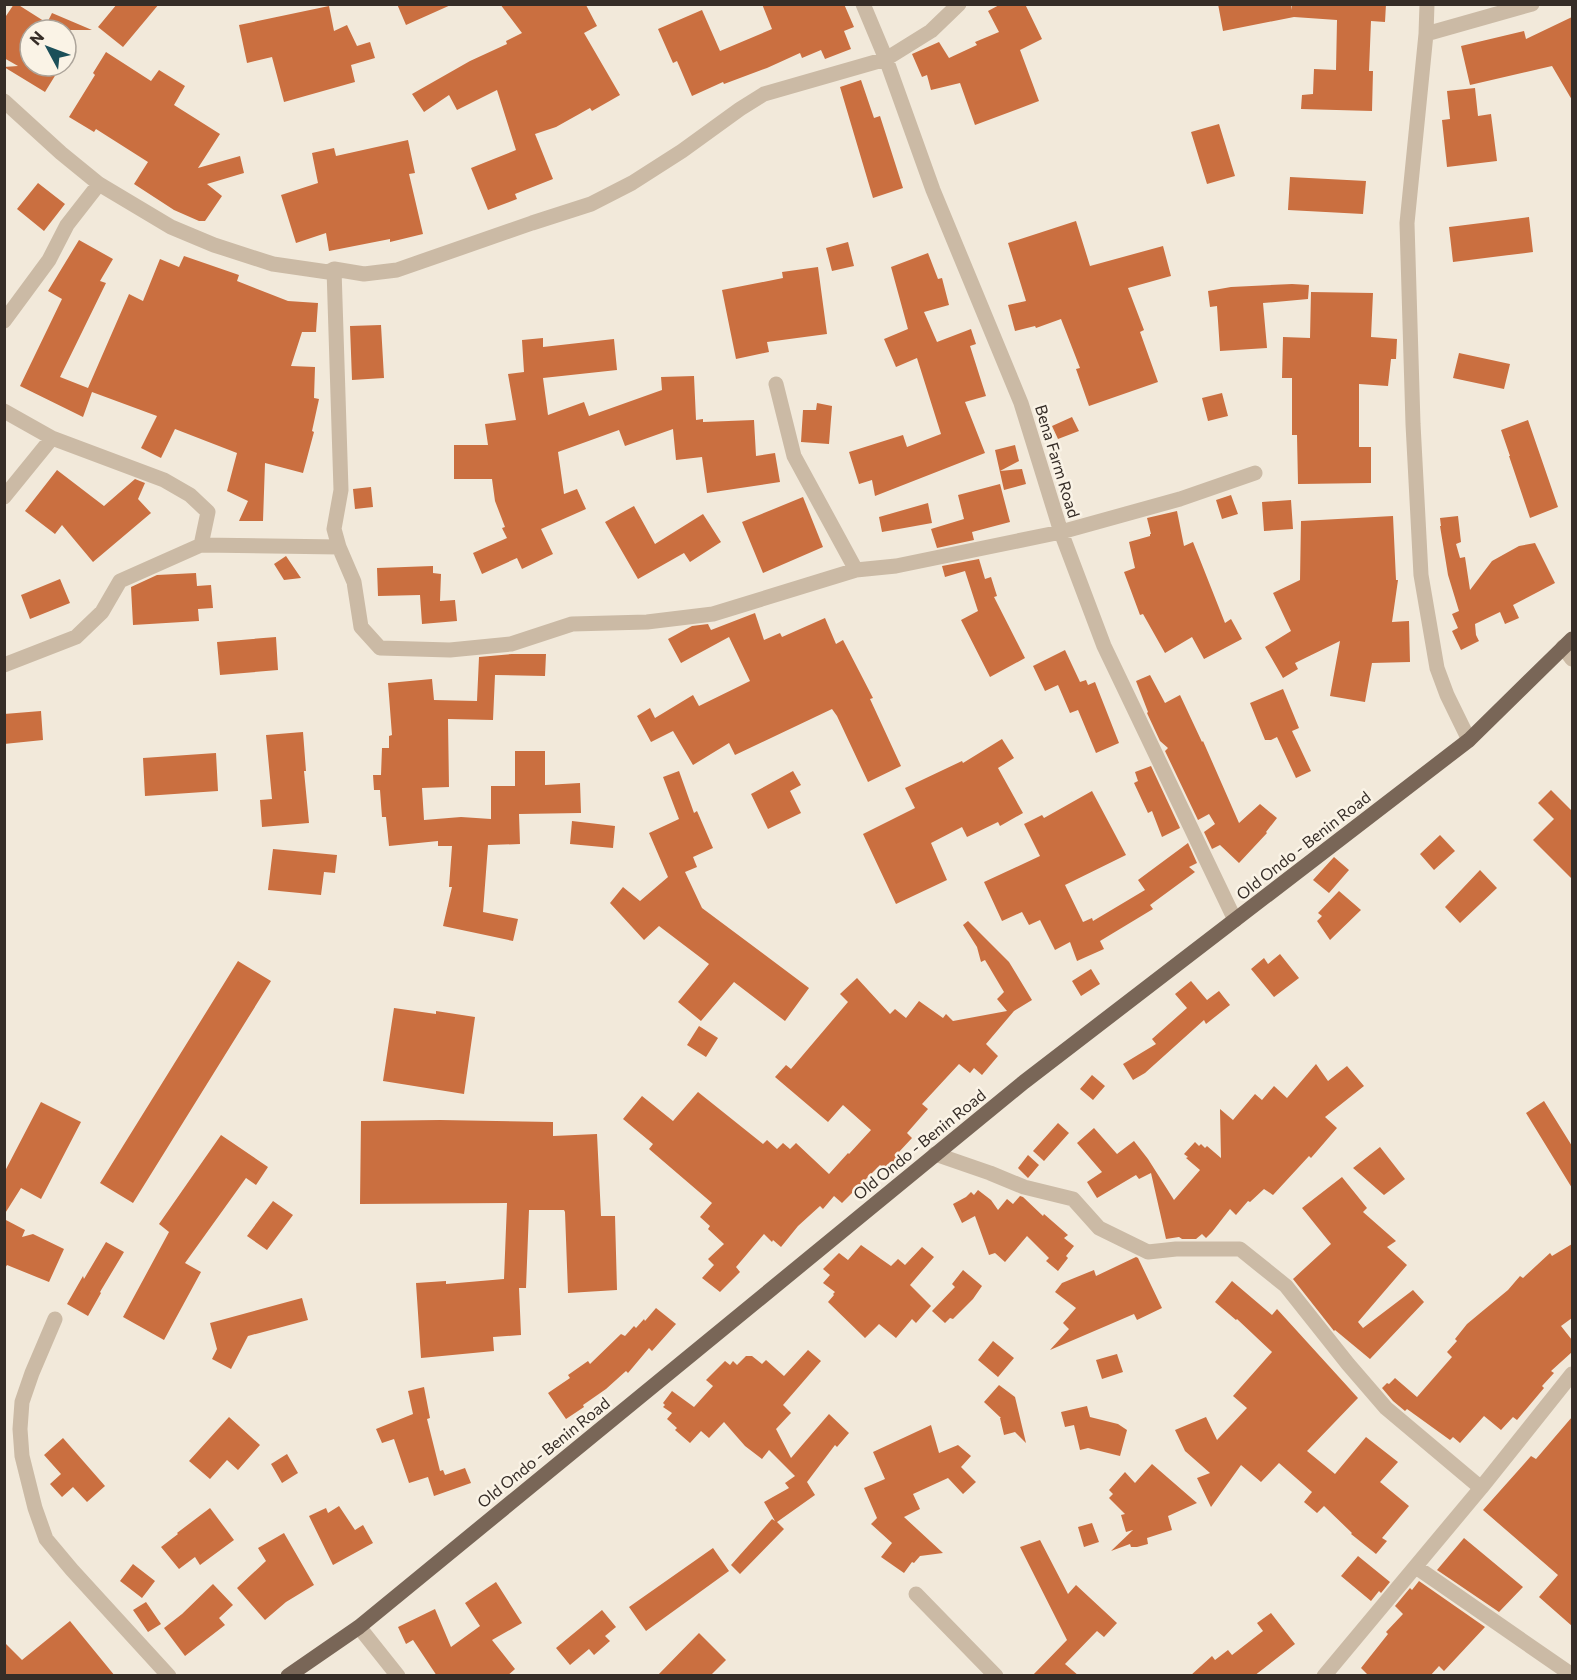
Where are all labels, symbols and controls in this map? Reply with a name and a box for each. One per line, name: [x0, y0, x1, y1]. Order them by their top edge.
north arrow: [18, 18, 78, 78]
text: N: [25, 27, 47, 49]
street label: Bena Farm Road: [1032, 402, 1084, 520]
street label: Old Ondo - Benin Road: [1232, 787, 1374, 903]
street label: Old Ondo - Benin Road: [849, 1085, 989, 1203]
street label: Old Ondo - Benin Road: [473, 1393, 613, 1511]

